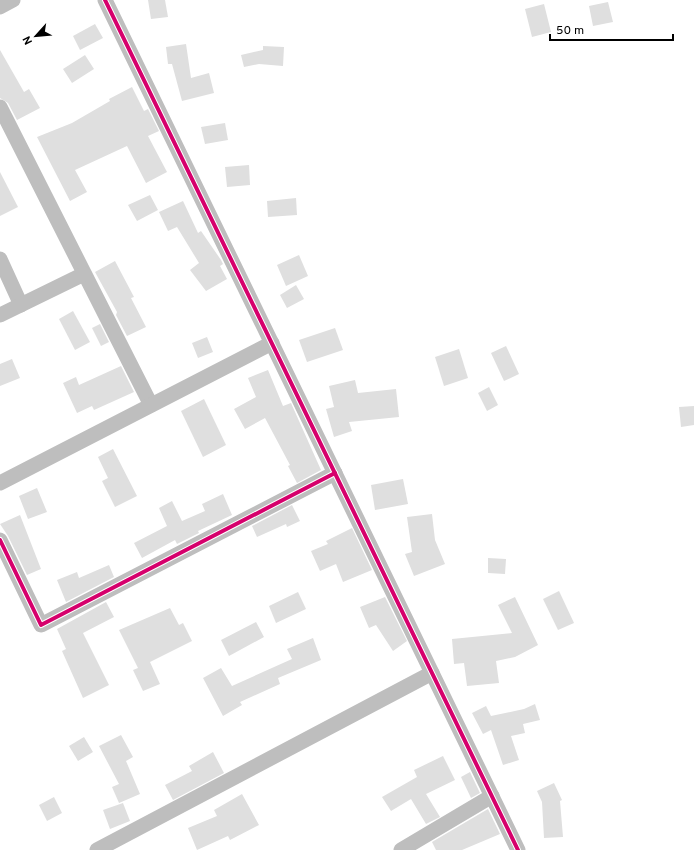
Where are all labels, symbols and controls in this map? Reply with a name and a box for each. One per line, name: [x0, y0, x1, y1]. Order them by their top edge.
north arrow: [16, 16, 56, 56]
scale bar: [550, 16, 673, 42]
text: 50 m: [556, 23, 584, 39]
text: N: [20, 33, 36, 47]

